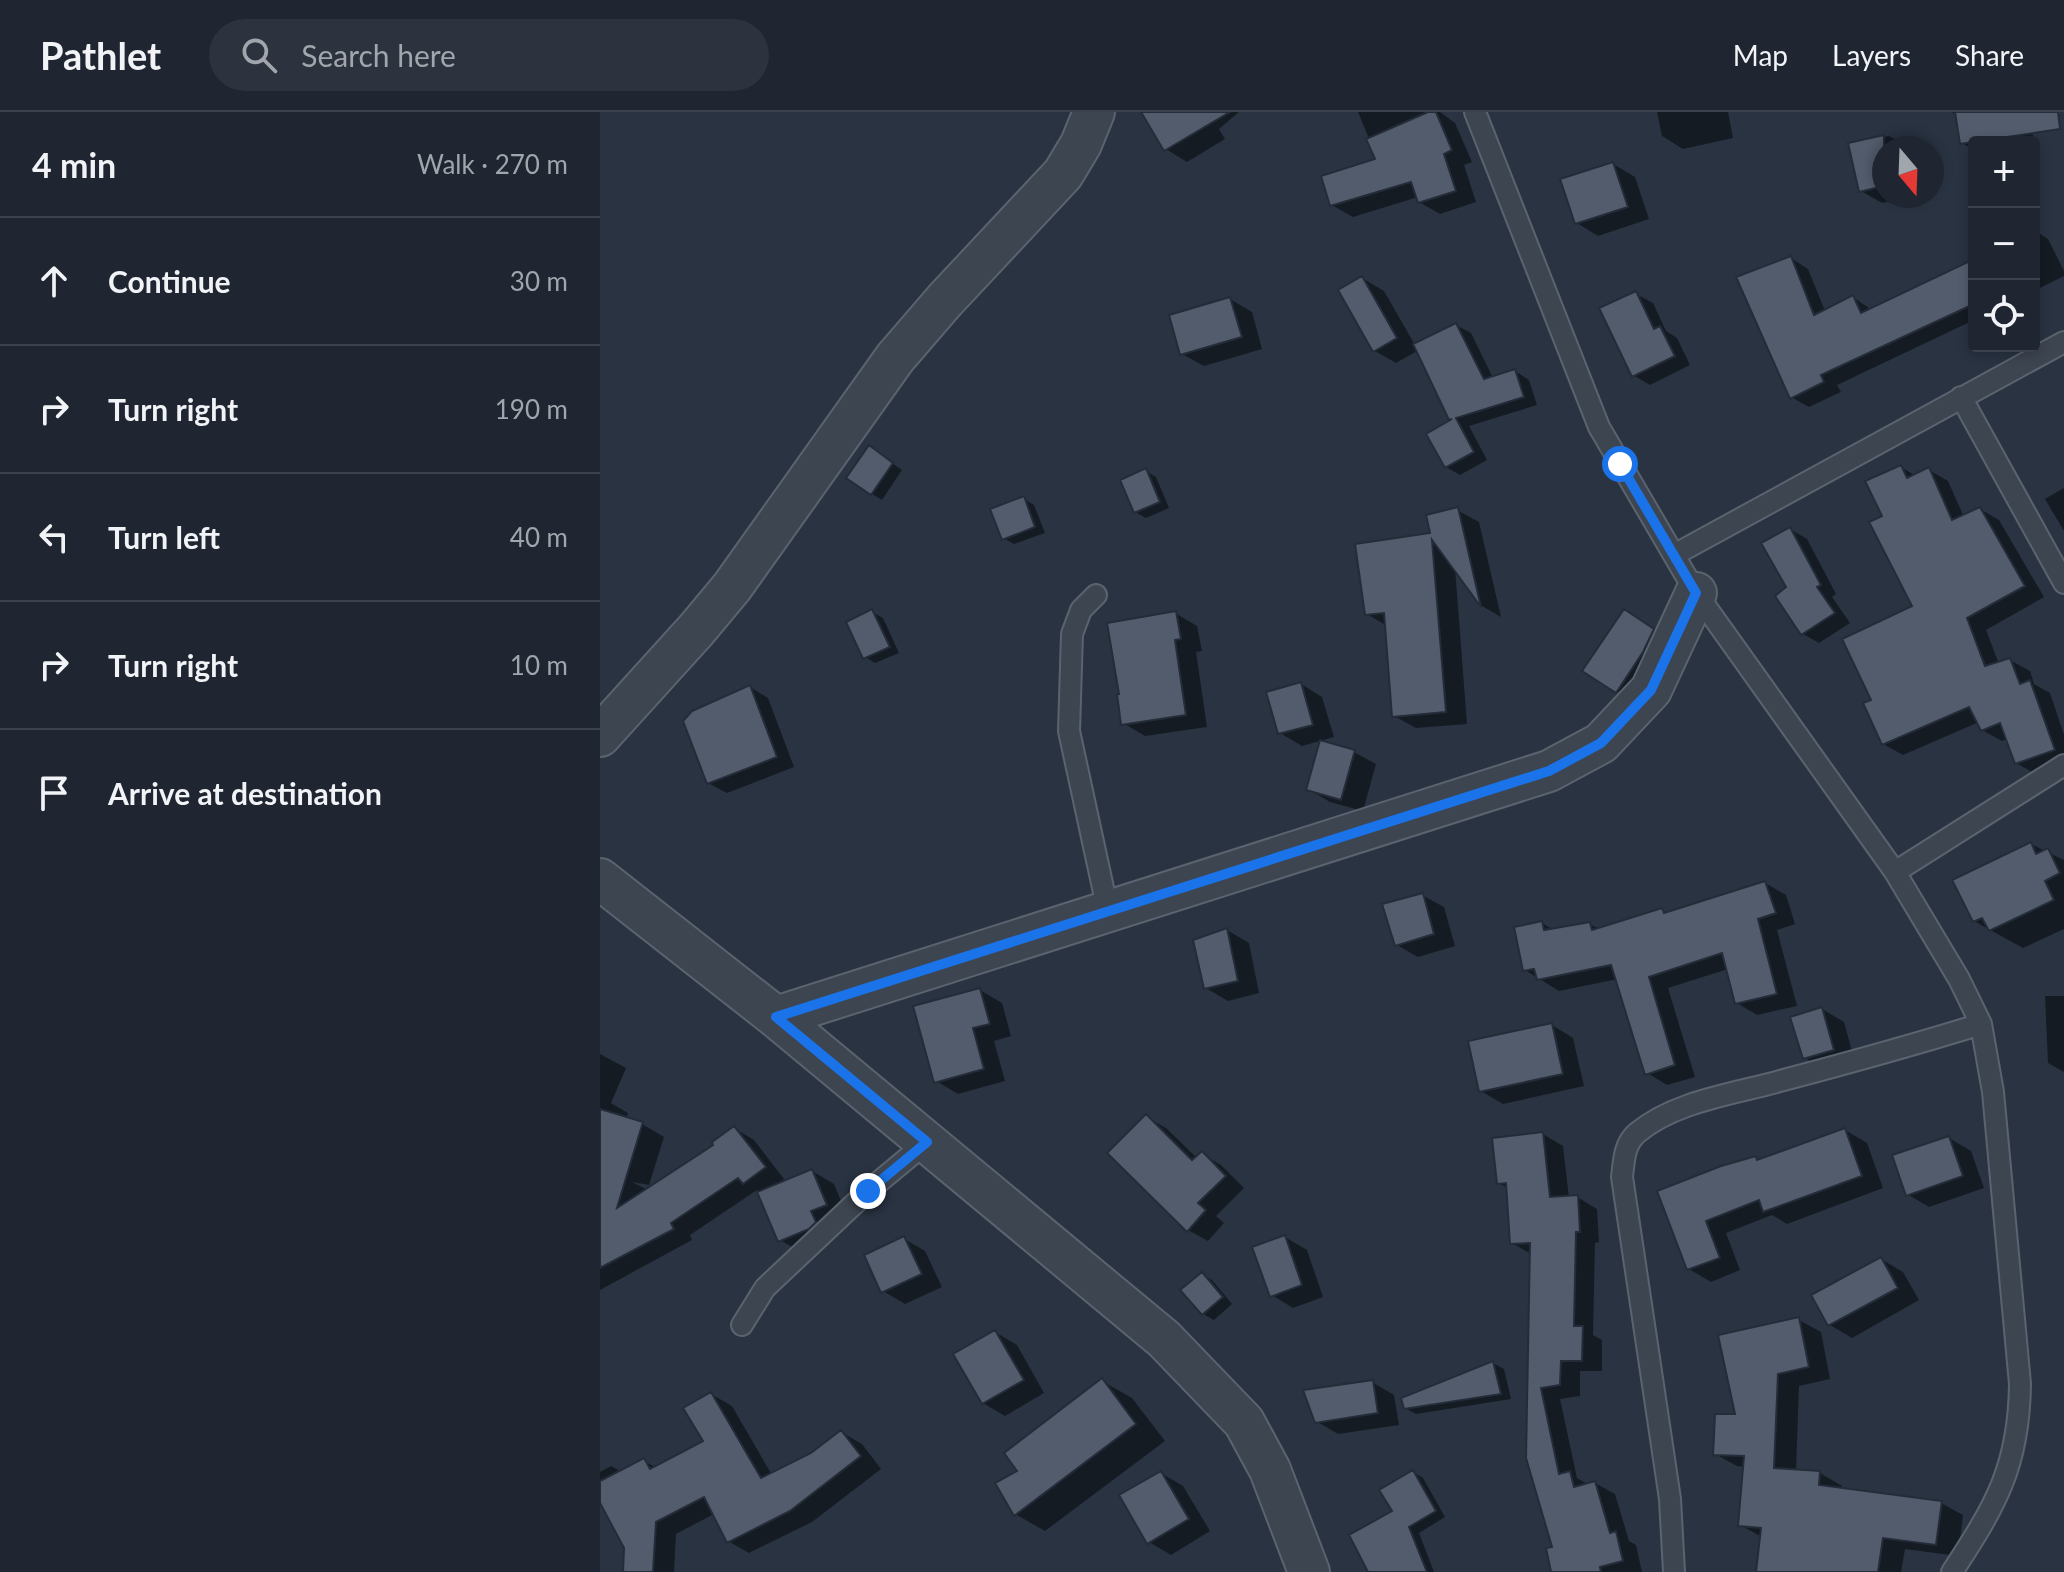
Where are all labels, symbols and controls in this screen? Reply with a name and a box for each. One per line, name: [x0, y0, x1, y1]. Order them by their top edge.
search box: [209, 19, 769, 91]
text: Pathlet: [40, 32, 161, 78]
icon: search: [237, 33, 281, 77]
text: Search here: [301, 37, 456, 73]
text: Map: [1733, 38, 1788, 72]
text: Layers: [1832, 38, 1911, 72]
text: Share: [1955, 38, 2024, 72]
north arrow: [1872, 136, 1944, 208]
map controls: [1968, 136, 2040, 352]
button: +: [1968, 136, 2040, 208]
text: 4 min: [32, 144, 116, 185]
text: Walk · 270 m: [417, 148, 568, 180]
button: −: [1968, 208, 2040, 280]
icon: ahead: [32, 259, 76, 303]
text: Continue: [108, 263, 231, 299]
text: 30 m: [510, 265, 568, 297]
button: locate: [1968, 280, 2040, 352]
icon: right: [32, 387, 76, 431]
text: Turn right: [108, 391, 238, 427]
text: 190 m: [495, 393, 568, 425]
route start: [1602, 446, 1638, 482]
icon: left: [32, 515, 76, 559]
text: Turn left: [108, 519, 220, 555]
text: 40 m: [510, 521, 568, 553]
icon: right: [32, 643, 76, 687]
text: Turn right: [108, 647, 238, 683]
text: 10 m: [510, 649, 568, 681]
icon: arrive: [32, 771, 76, 815]
text: Arrive at destination: [108, 775, 382, 811]
route end: [850, 1173, 886, 1209]

